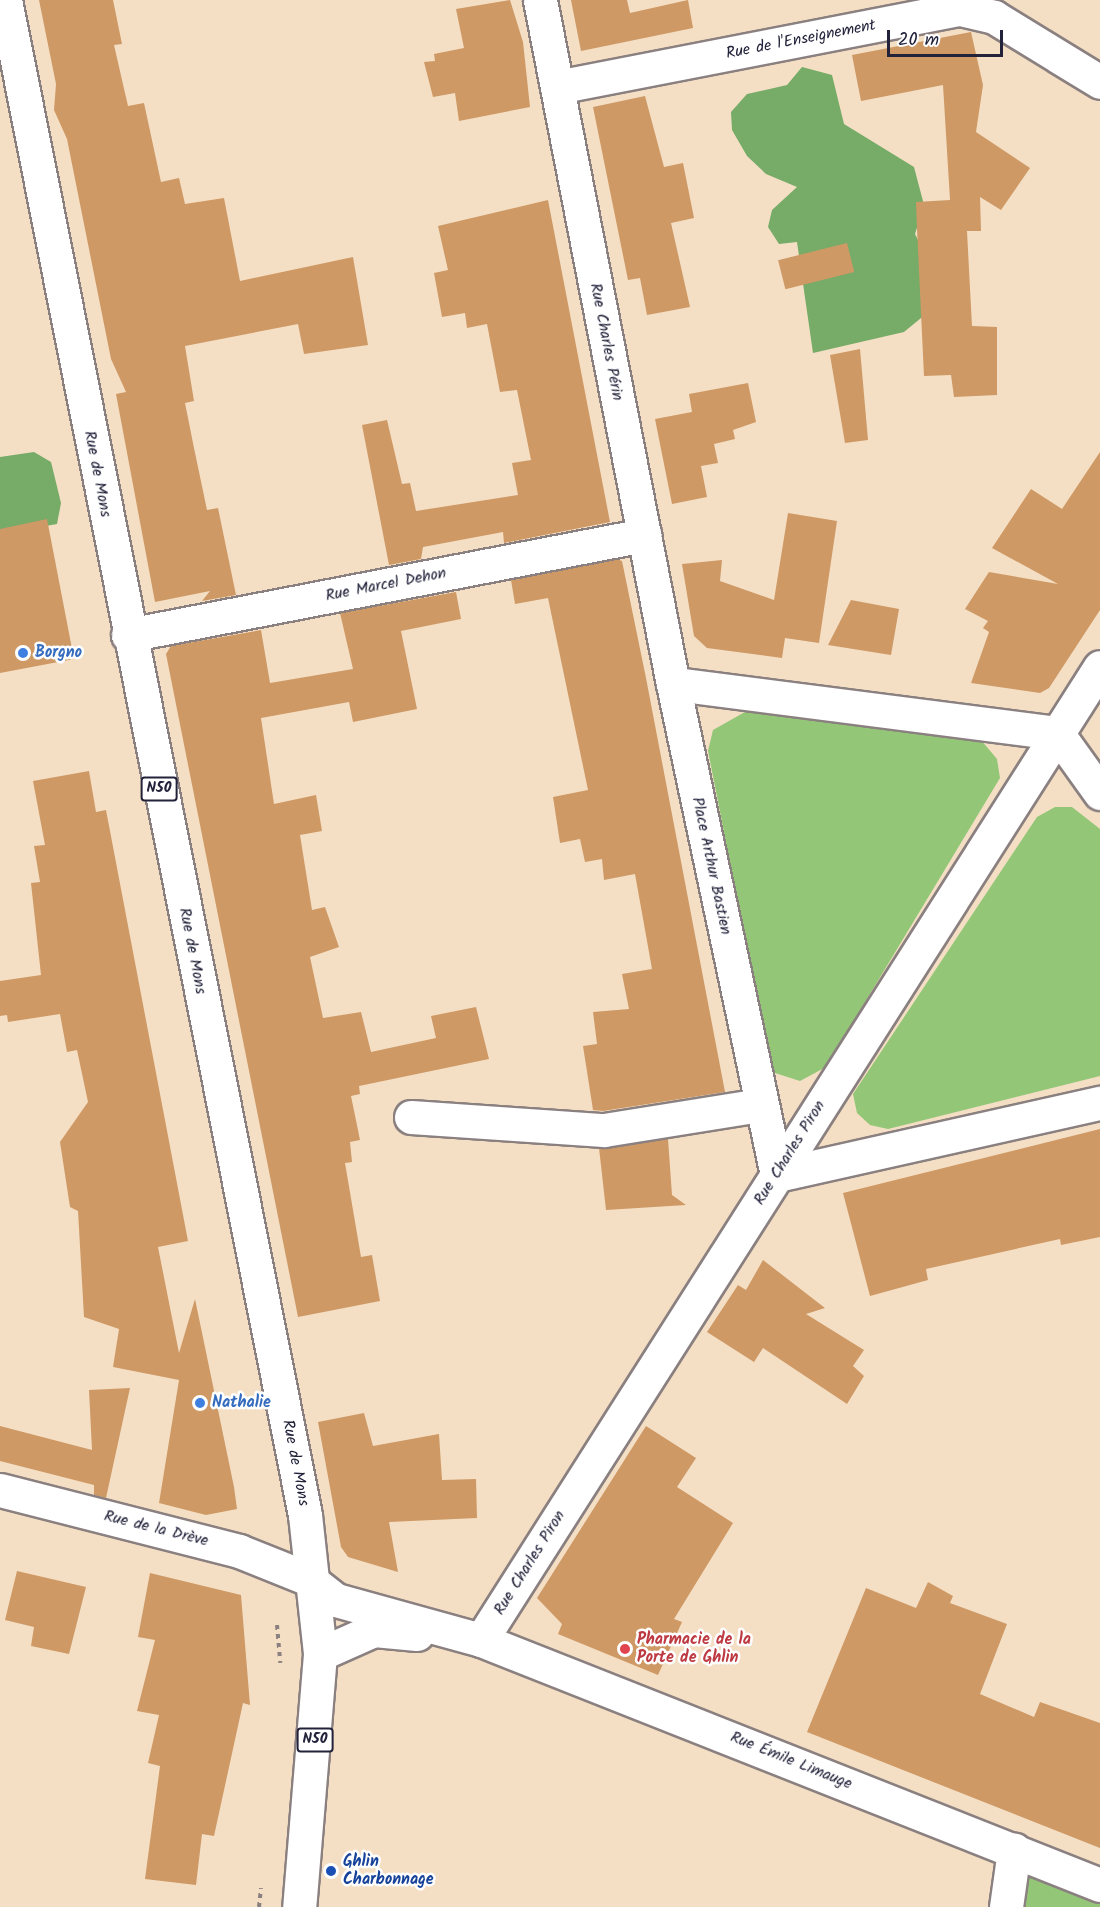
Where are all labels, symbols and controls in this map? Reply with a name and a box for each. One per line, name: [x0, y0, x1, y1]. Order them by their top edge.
street label: Rue de l'Enseignement: [724, 16, 878, 64]
scale bar: [890, 18, 1006, 56]
text: 20 m: [898, 26, 939, 55]
street label: Rue Charles Périn: [585, 282, 627, 402]
street label: Rue de Mons: [79, 429, 115, 519]
street label: Rue Marcel Dehon: [324, 564, 448, 606]
place label: Borgno: [35, 643, 82, 663]
marker: Borgno: [16, 646, 30, 660]
road number: N50: [140, 777, 178, 801]
street label: Place Arthur Bastien: [687, 795, 735, 937]
street label: Rue de Mons: [174, 906, 210, 996]
street label: Rue Charles Piron: [750, 1097, 830, 1209]
place label: Nathalie: [212, 1393, 271, 1413]
marker: Nathalie: [193, 1396, 207, 1410]
street label: Rue de Mons: [277, 1418, 313, 1508]
street label: Rue de la Drève: [102, 1507, 210, 1551]
street label: Rue Charles Piron: [490, 1507, 570, 1619]
place label: Pharmacie de la Porte de Ghlin: [637, 1630, 751, 1668]
marker: Pharmacie de la Porte de Ghlin: [618, 1642, 632, 1656]
road number: N50: [296, 1728, 334, 1752]
street label: Rue Émile Limauge: [727, 1728, 855, 1794]
place label: Ghlin Charbonnage: [343, 1852, 434, 1890]
marker: Ghlin Charbonnage: [324, 1864, 338, 1878]

